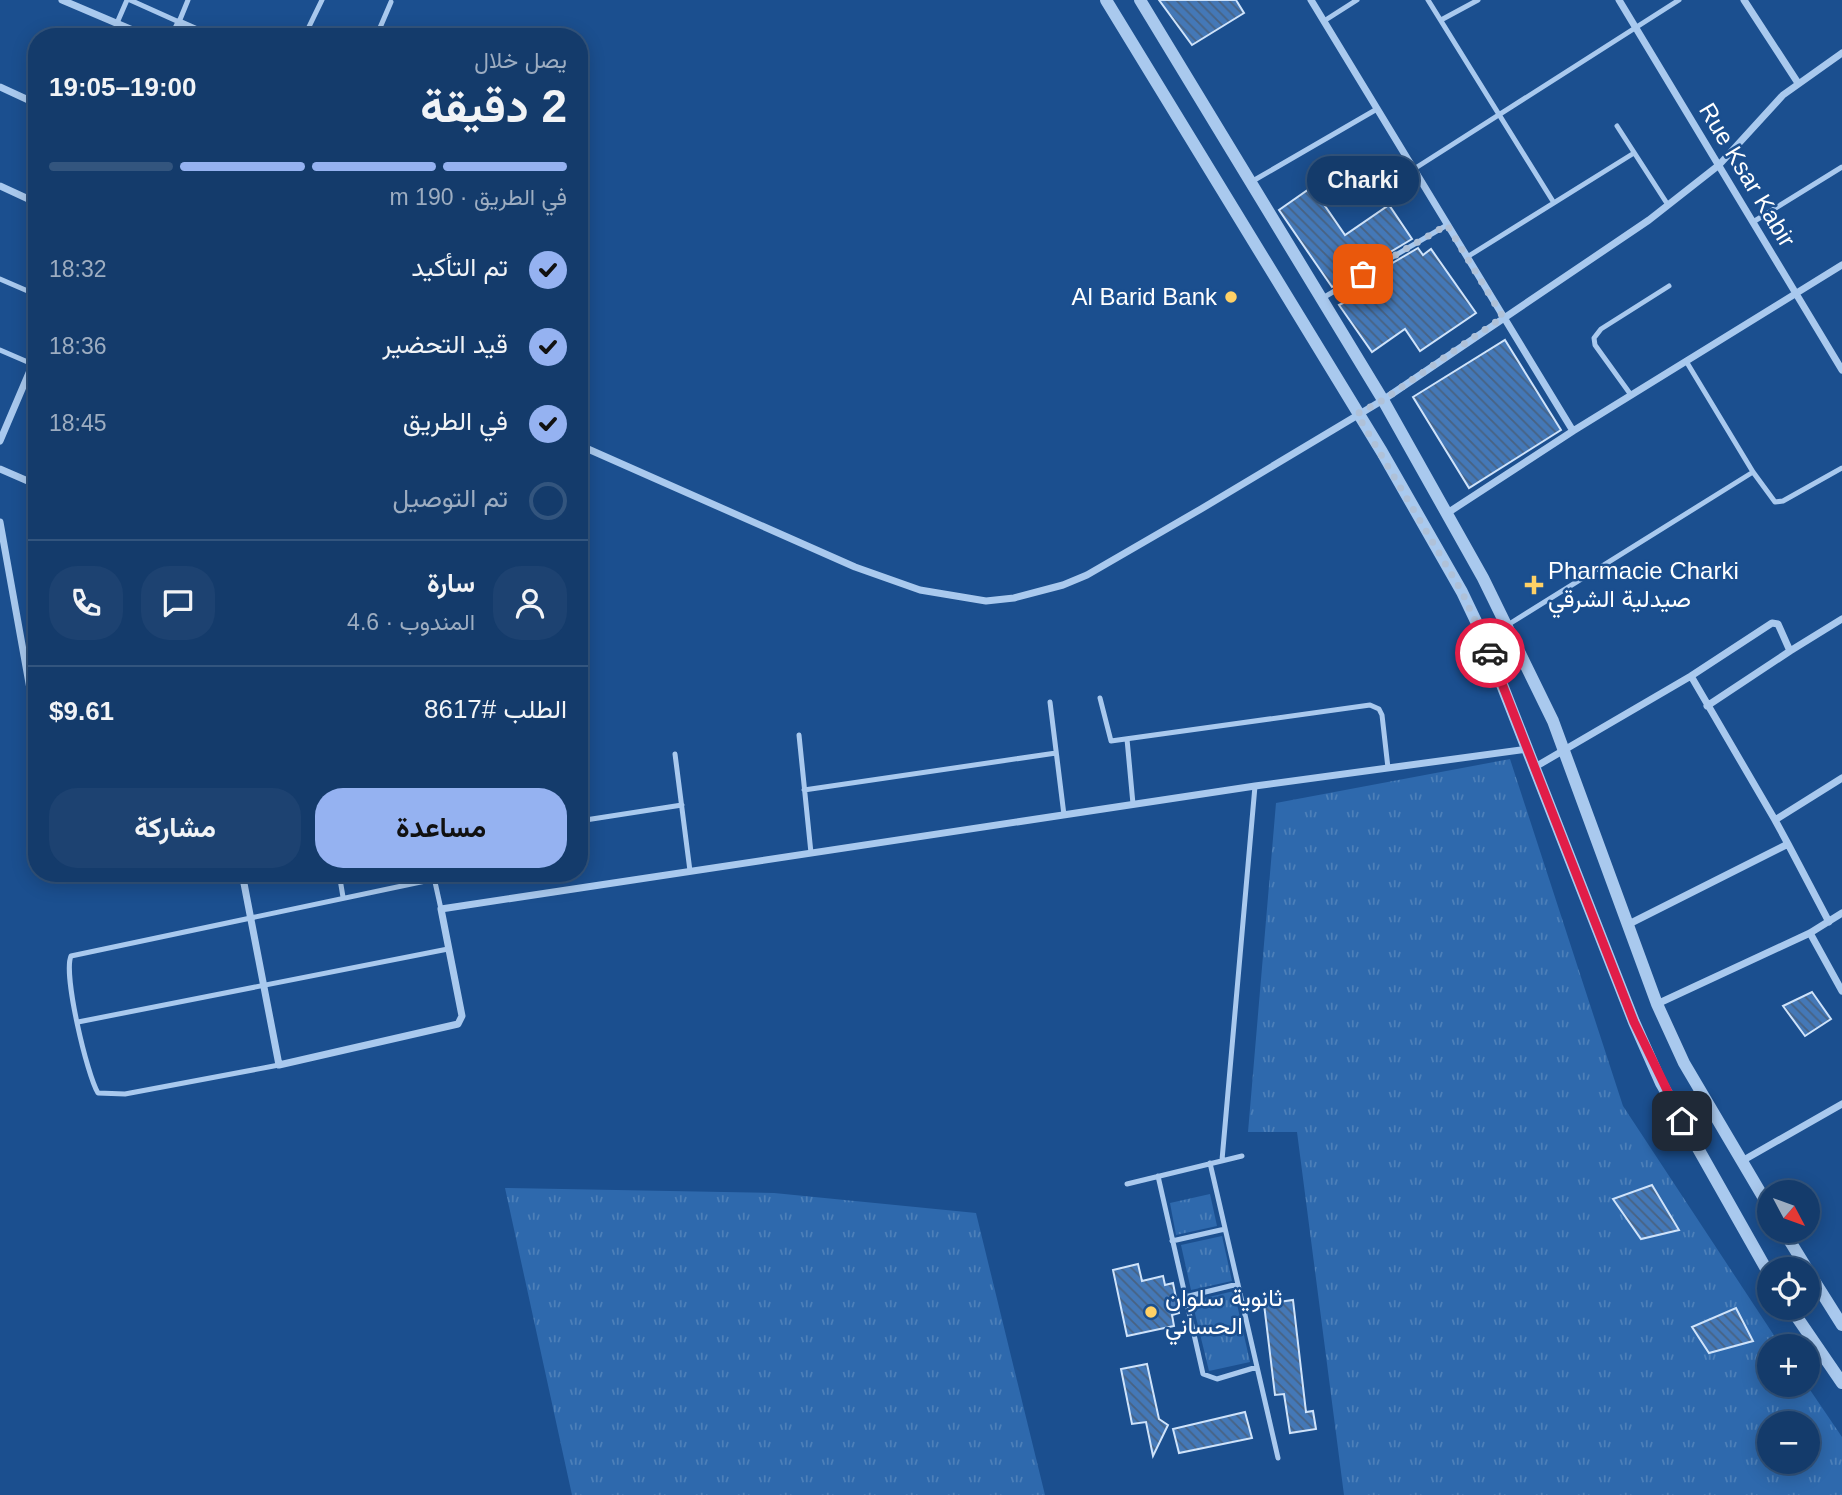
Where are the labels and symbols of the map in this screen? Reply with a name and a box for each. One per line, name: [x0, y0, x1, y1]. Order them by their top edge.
street label: Rue Ksar Kabir: [1694, 98, 1801, 251]
callout: Charki: [1307, 155, 1419, 204]
pin: [1333, 244, 1393, 304]
place label: Al Barid Bank: [1072, 283, 1218, 310]
marker: Al Barid Bank: [1223, 289, 1239, 305]
place label: Pharmacie Charki صيدلية الشرقي: [1548, 557, 1739, 618]
marker: Pharmacie Charki صيدلية الشرقي: [1526, 577, 1542, 593]
courier: [1455, 618, 1525, 688]
pin: [1652, 1091, 1712, 1151]
north arrow: [1757, 1180, 1820, 1242]
place label: ثانوية سلوان الحساني: [1165, 1284, 1282, 1345]
marker: ثانوية سلوان الحساني: [1143, 1304, 1159, 1320]

